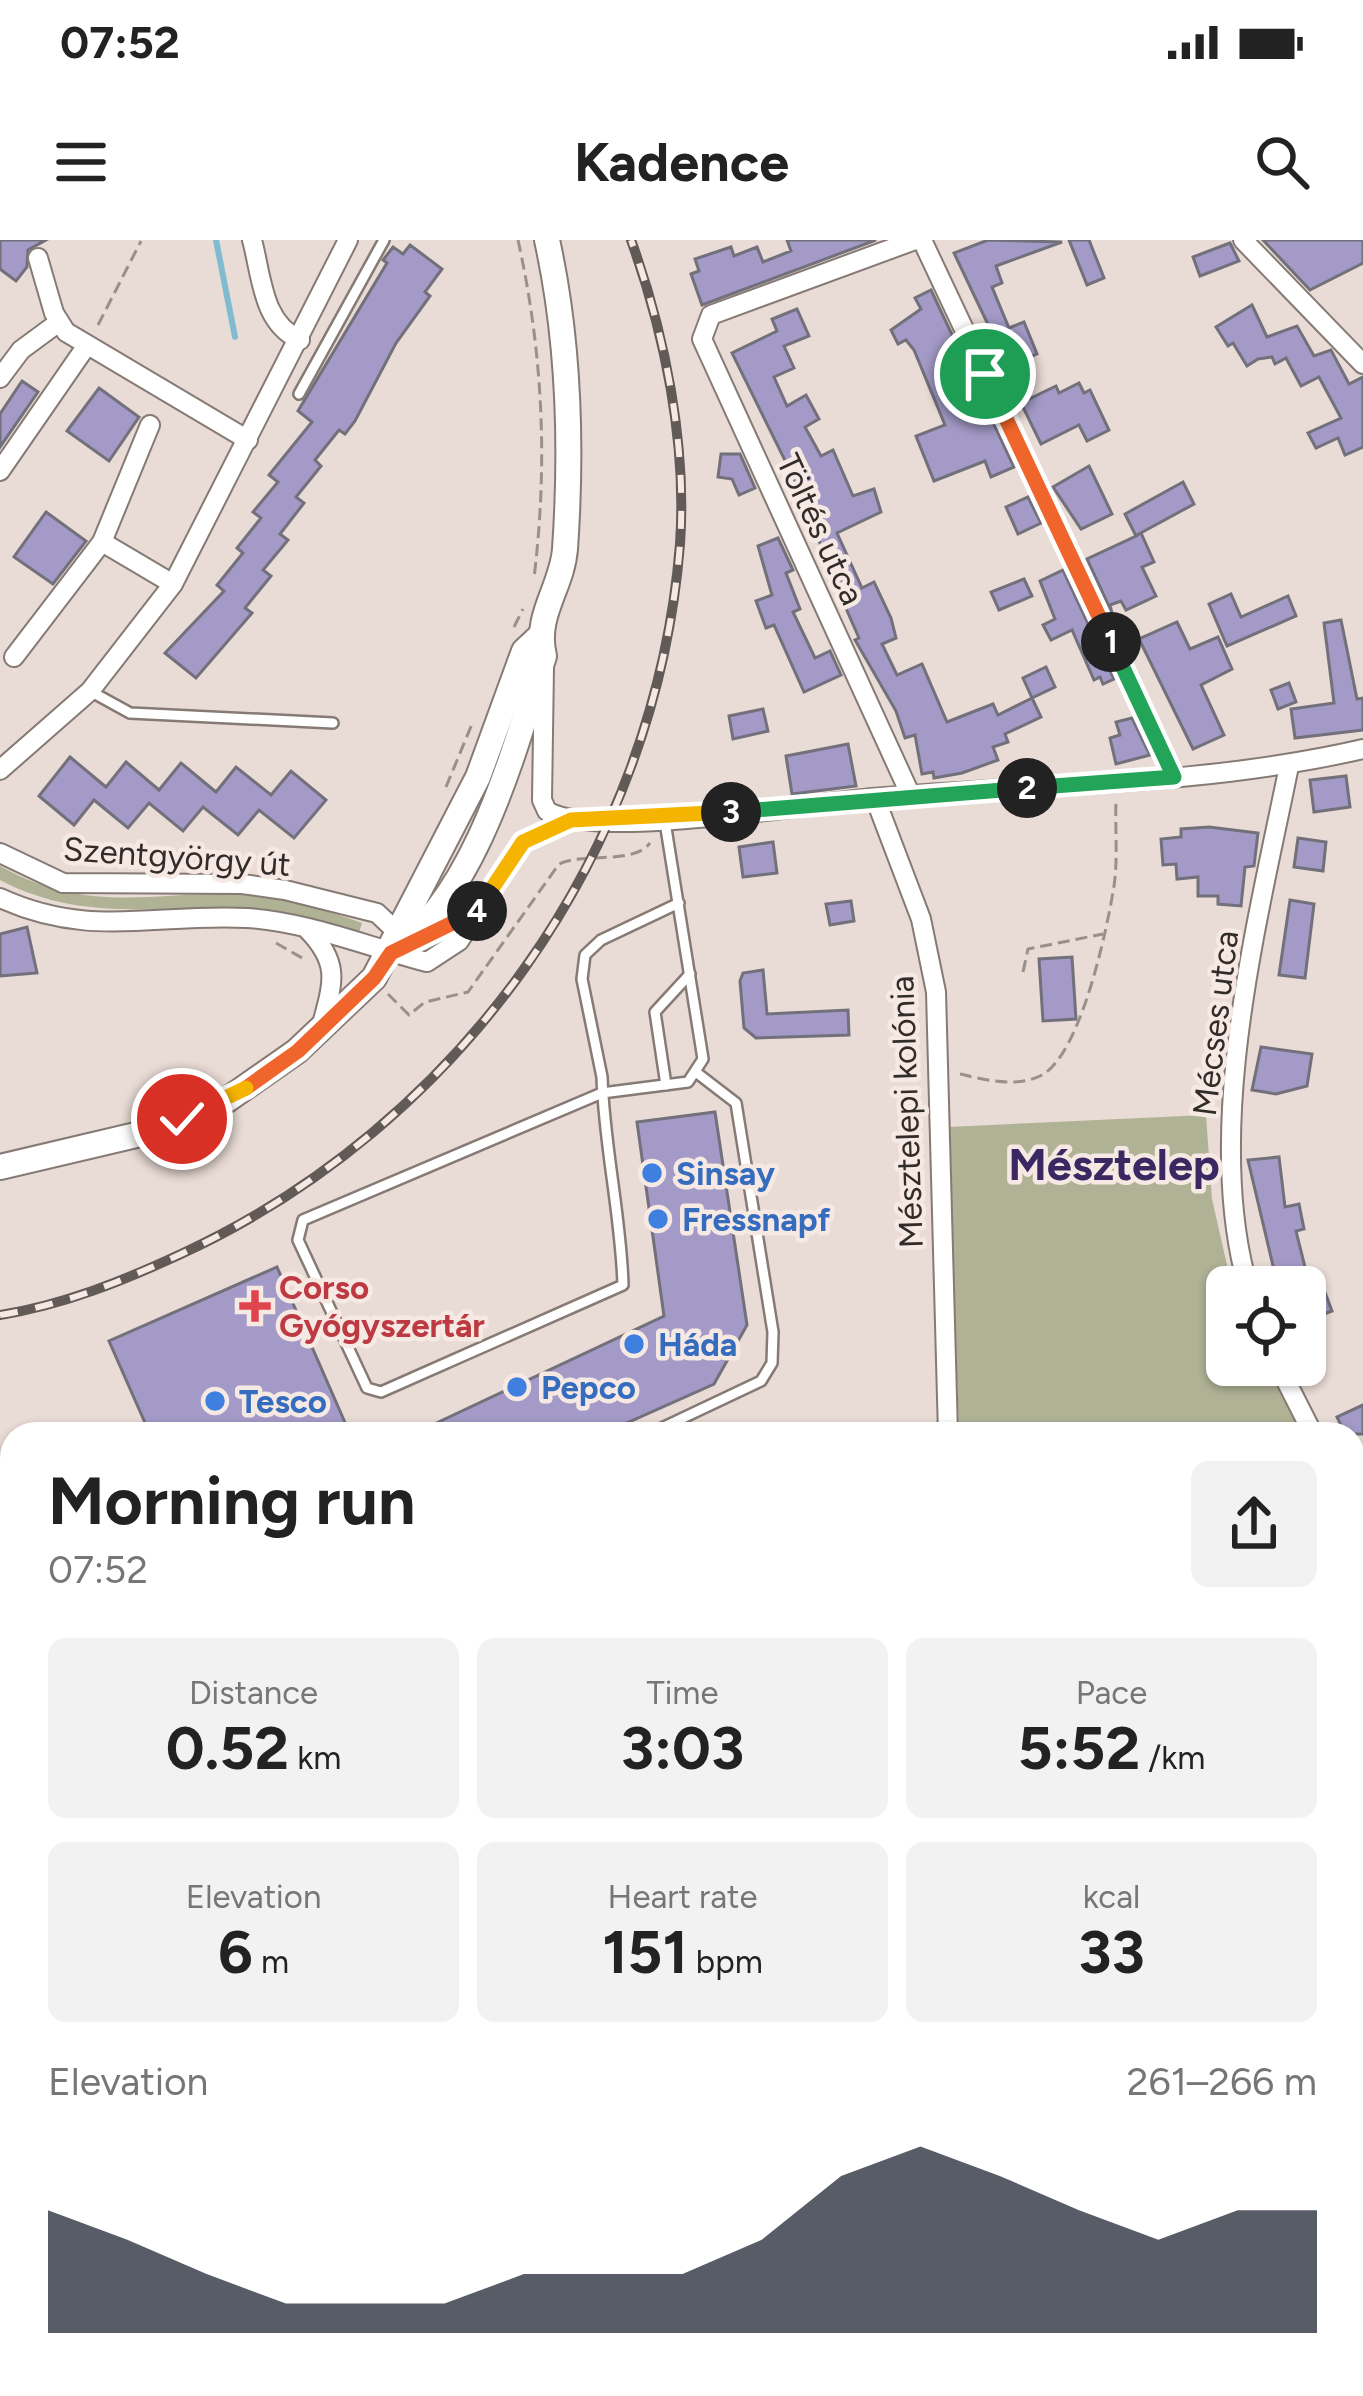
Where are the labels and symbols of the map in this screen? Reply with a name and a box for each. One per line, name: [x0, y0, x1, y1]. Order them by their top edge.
pin: [934, 323, 1036, 425]
street label: Töltés utca: [769, 448, 872, 611]
pin: 1: [1081, 612, 1141, 672]
pin: 2: [997, 758, 1057, 818]
pin: 3: [701, 782, 761, 842]
street label: Szentgyörgy út: [62, 829, 292, 884]
pin: 4: [447, 881, 507, 941]
street label: Mécses utca: [1185, 928, 1246, 1118]
street label: Mésztelepi kolónia: [882, 975, 931, 1249]
pin: [131, 1068, 233, 1170]
district label: Mésztelep: [1008, 1137, 1220, 1191]
place label: Sinsay: [676, 1154, 775, 1193]
marker: Sinsay: [639, 1160, 665, 1186]
place label: Fressnapf: [682, 1200, 831, 1239]
marker: Fressnapf: [645, 1206, 671, 1232]
place label: Corso Gyógyszertár: [279, 1268, 485, 1345]
marker: Corso Gyógyszertár: [242, 1293, 268, 1319]
place label: Háda: [658, 1325, 737, 1364]
marker: Háda: [621, 1331, 647, 1357]
place label: Pepco: [541, 1368, 636, 1407]
marker: Pepco: [504, 1374, 530, 1400]
place label: Tesco: [239, 1382, 327, 1421]
marker: Tesco: [202, 1388, 228, 1414]

